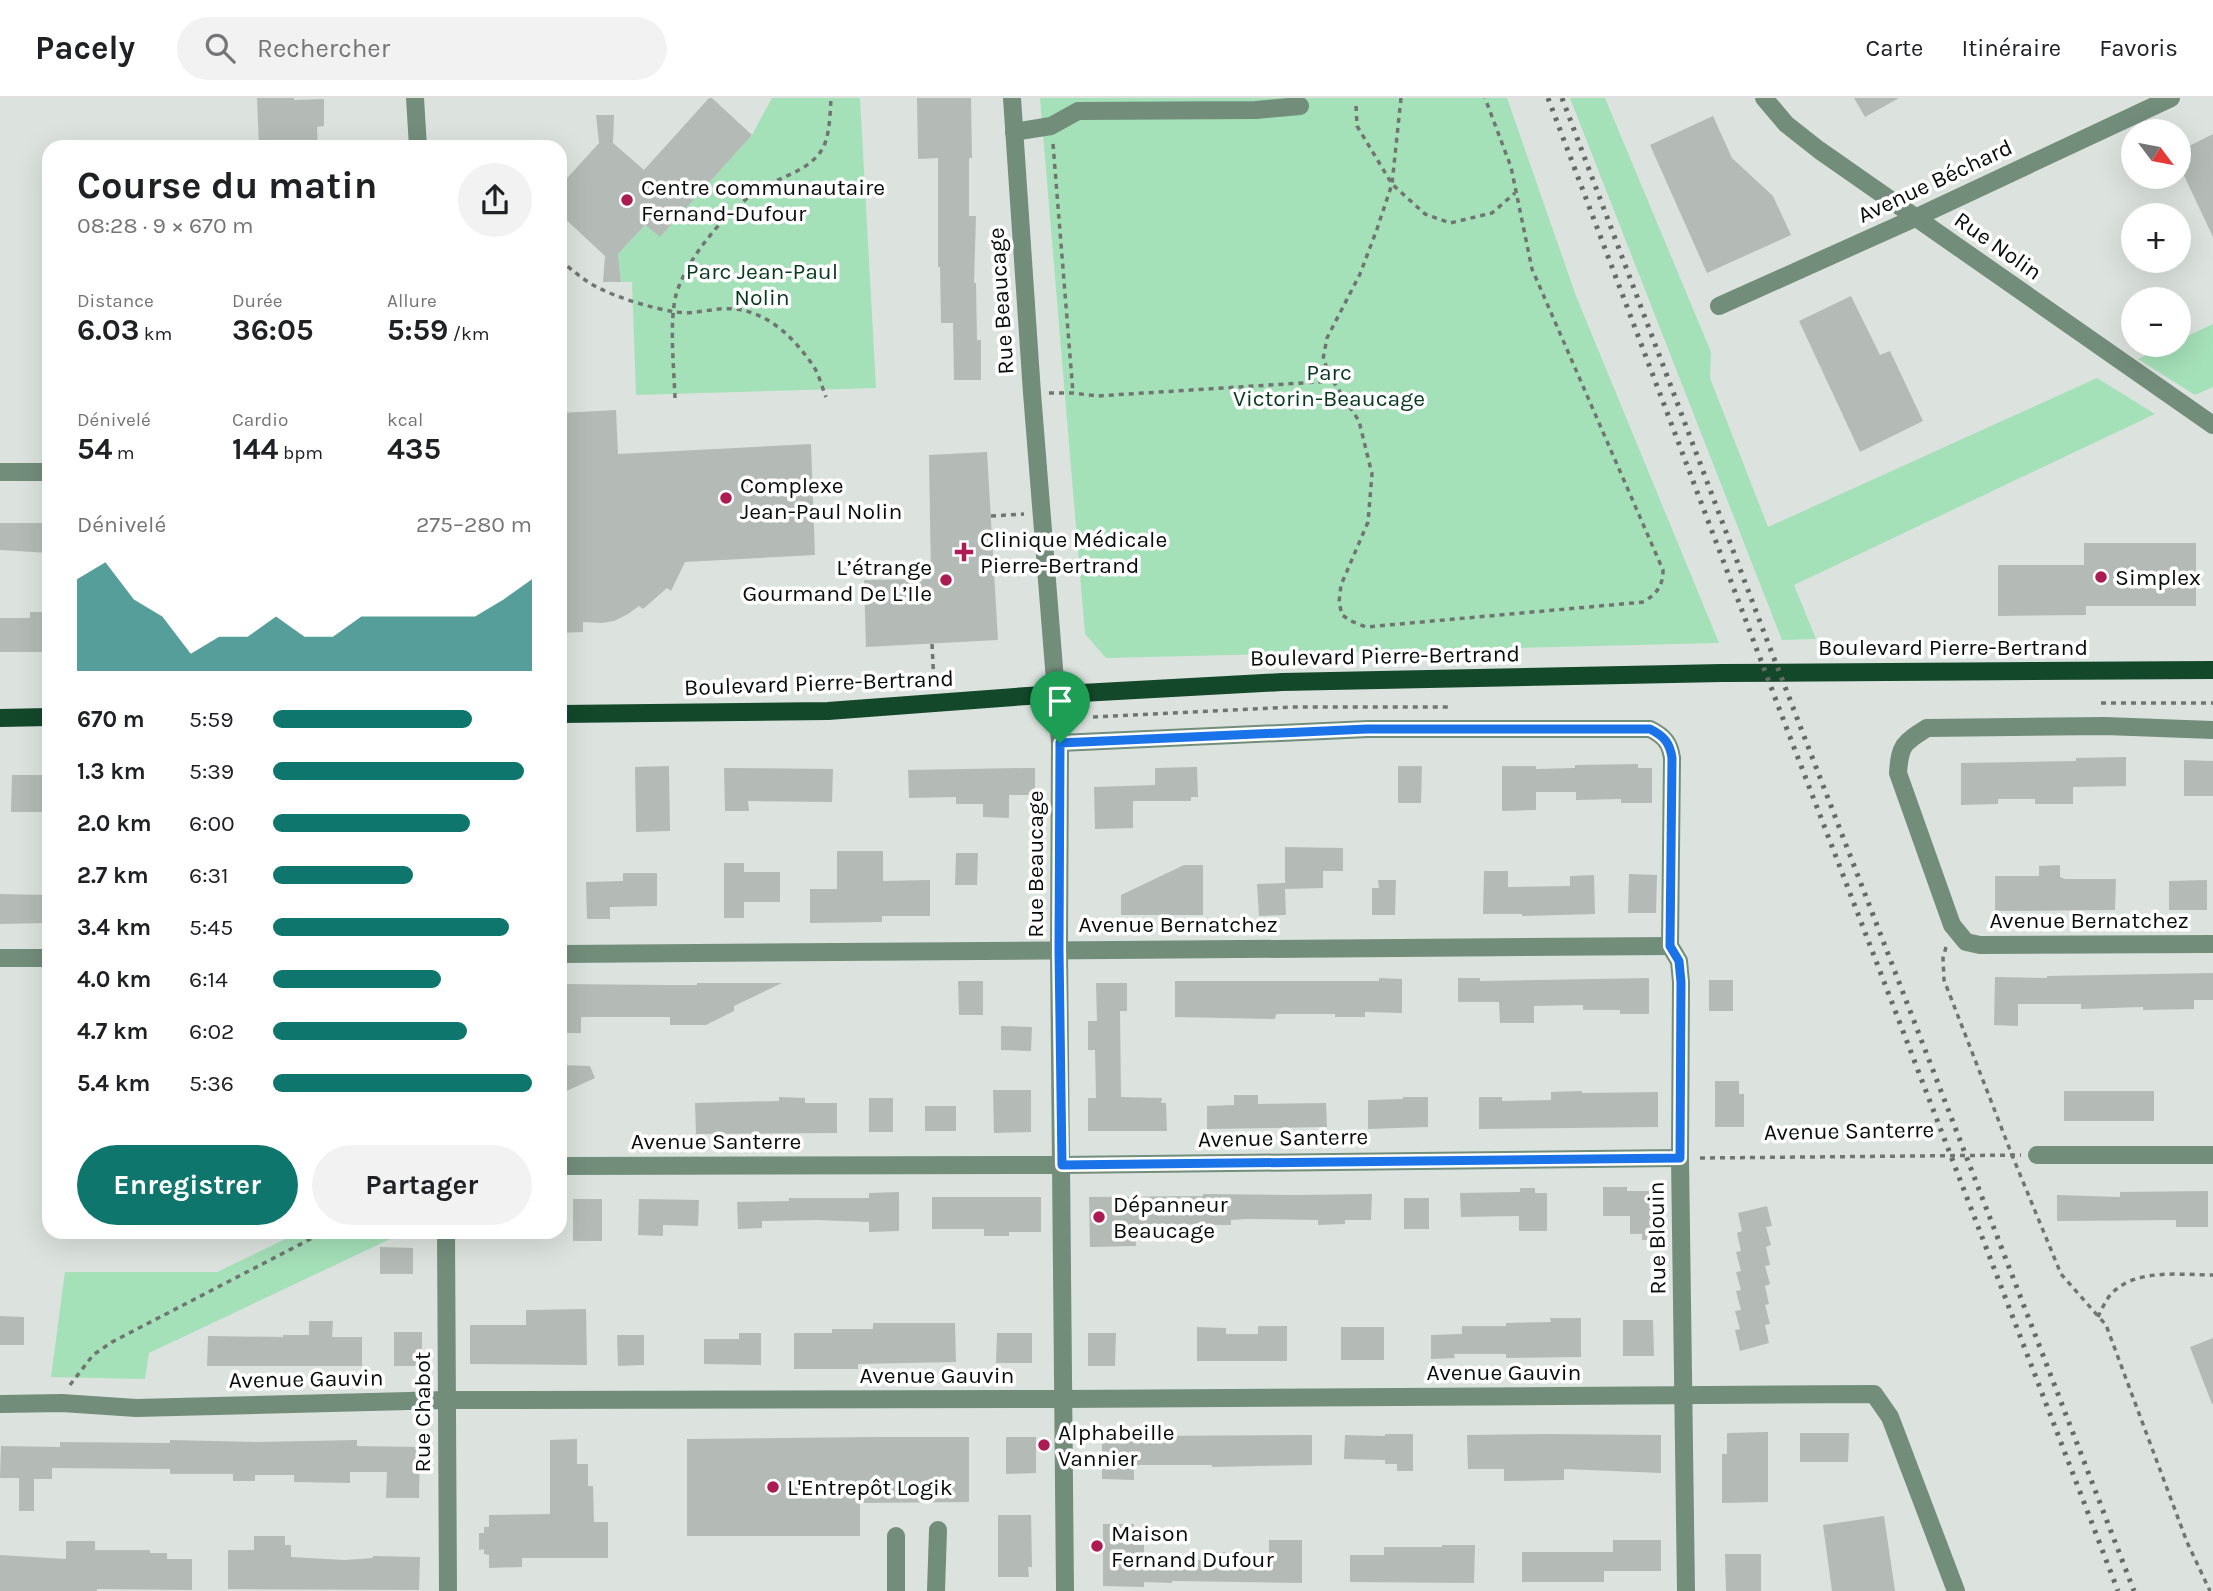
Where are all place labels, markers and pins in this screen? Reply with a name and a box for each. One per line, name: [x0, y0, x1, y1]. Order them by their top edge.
place label: Centre communautaire Fernand-Dufour: [641, 174, 885, 227]
marker: Centre communautaire Fernand-Dufour: [619, 192, 635, 208]
place label: Complexe Jean-Paul Nolin: [740, 472, 902, 525]
marker: Complexe Jean-Paul Nolin: [718, 490, 734, 506]
place label: Clinique Médicale Pierre-Bertrand: [980, 526, 1167, 579]
marker: Clinique Médicale Pierre-Bertrand: [954, 542, 974, 562]
place label: L’étrange Gourmand De L’Ile: [742, 554, 932, 607]
place label: Simplex: [2115, 564, 2201, 591]
marker: Simplex: [2093, 569, 2109, 585]
marker: L’étrange Gourmand De L’Ile: [938, 572, 954, 588]
pin: [1030, 671, 1090, 743]
place label: Dépanneur Beaucage: [1113, 1191, 1229, 1244]
marker: Dépanneur Beaucage: [1091, 1209, 1107, 1225]
place label: Alphabeille Vannier: [1058, 1419, 1175, 1472]
marker: Alphabeille Vannier: [1036, 1437, 1052, 1453]
place label: L'Entrepôt Logik: [787, 1474, 953, 1501]
marker: L'Entrepôt Logik: [765, 1479, 781, 1495]
place label: Maison Fernand Dufour: [1111, 1520, 1275, 1573]
marker: Maison Fernand Dufour: [1089, 1538, 1105, 1554]

